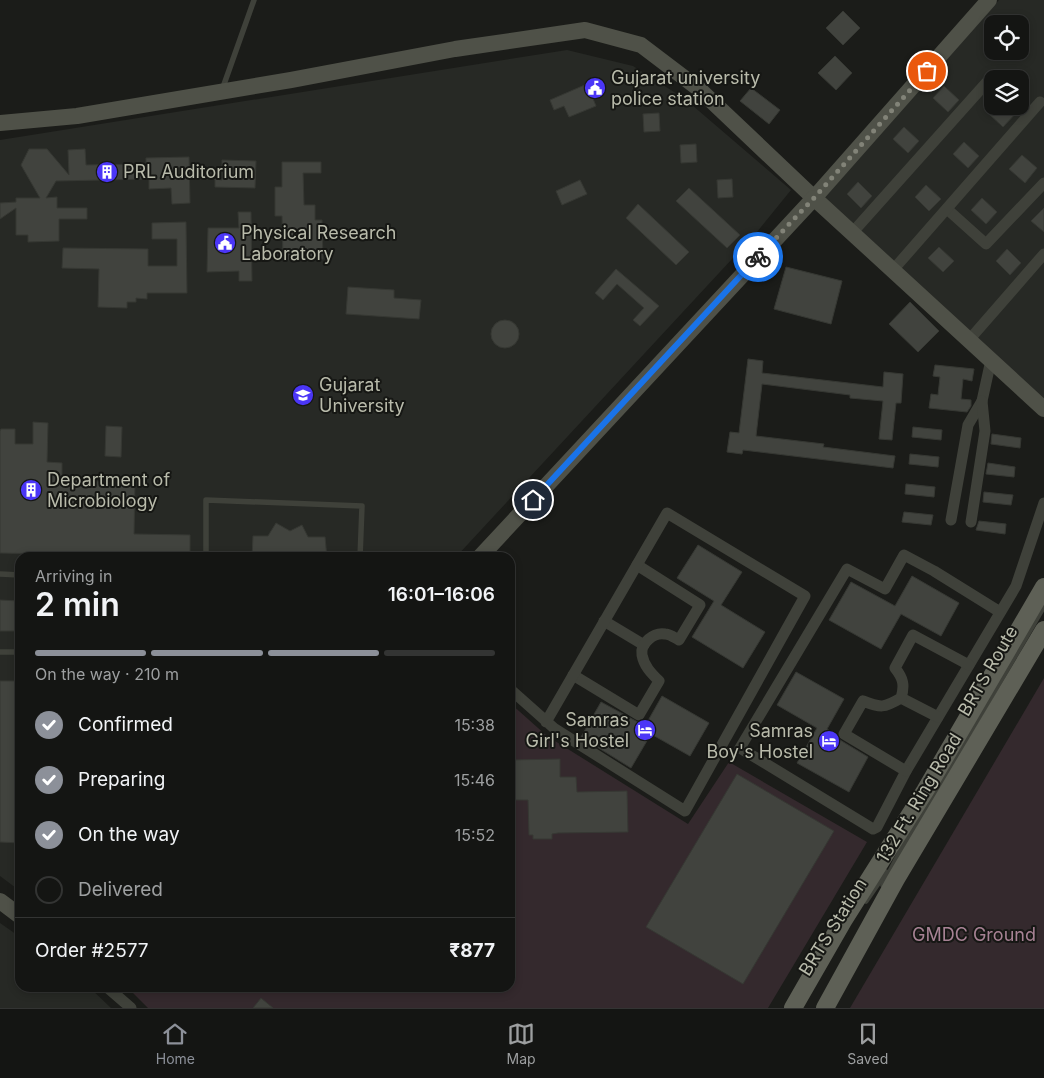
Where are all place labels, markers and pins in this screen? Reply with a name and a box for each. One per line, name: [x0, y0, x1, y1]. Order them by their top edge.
pin: [906, 50, 948, 92]
place label: Gujarat university police station: [611, 67, 760, 109]
public building icon: Gujarat university police station: [583, 76, 607, 100]
building icon: PRL Auditorium: [95, 160, 119, 184]
place label: PRL Auditorium: [123, 161, 254, 182]
place label: Physical Research Laboratory: [241, 222, 396, 264]
public building icon: Physical Research Laboratory: [213, 231, 237, 255]
place label: Gujarat University: [319, 374, 405, 416]
school or university icon: Gujarat University: [291, 383, 315, 407]
place label: Department of Microbiology: [47, 469, 170, 511]
building icon: Department of Microbiology: [19, 478, 43, 502]
pin: [512, 479, 554, 521]
place label: Samras Girl's Hostel: [526, 709, 629, 751]
hotel icon: Samras Girl's Hostel: [633, 718, 657, 742]
place label: Samras Boy's Hostel: [706, 720, 813, 762]
hotel icon: Samras Boy's Hostel: [817, 729, 841, 753]

